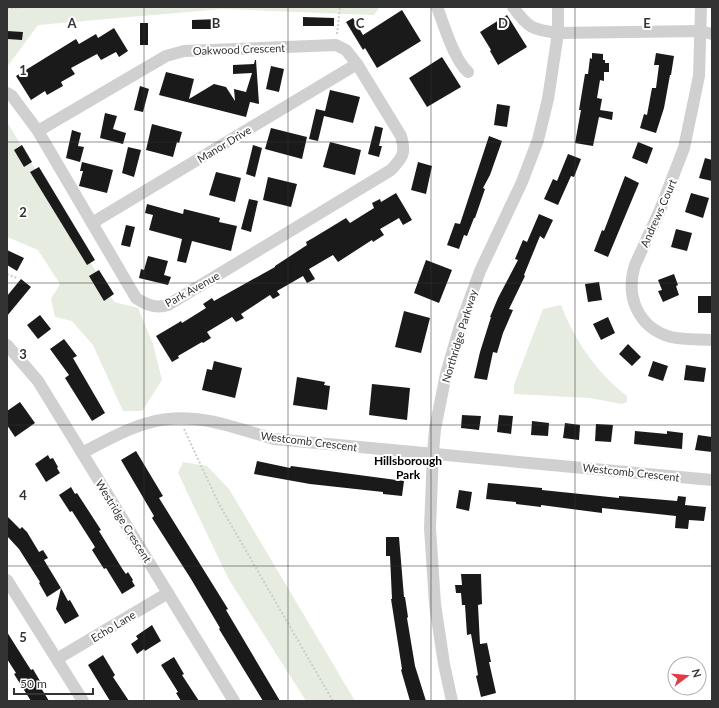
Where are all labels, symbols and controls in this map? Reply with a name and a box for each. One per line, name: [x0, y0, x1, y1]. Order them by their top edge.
text: A: [66, 15, 77, 31]
text: B: [212, 15, 221, 31]
text: C: [356, 15, 365, 31]
text: D: [498, 15, 508, 31]
text: E: [643, 15, 651, 31]
street label: Oakwood Crescent: [193, 41, 285, 57]
text: 1: [19, 62, 27, 78]
street label: Manor Drive: [195, 123, 254, 165]
street label: Andrews Court: [637, 177, 679, 249]
text: 2: [19, 204, 27, 220]
street label: Park Avenue: [162, 269, 222, 309]
street label: Northridge Parkway: [439, 288, 479, 384]
text: 3: [19, 346, 27, 362]
street label: Westcomb Crescent: [260, 429, 358, 453]
district label: Hillsborough Park: [374, 453, 442, 482]
street label: Westcomb Crescent: [582, 460, 680, 484]
street label: Westridge Crescent: [93, 477, 155, 565]
text: 4: [19, 487, 27, 503]
street label: Echo Lane: [88, 608, 138, 644]
text: 5: [19, 629, 27, 645]
north arrow: [667, 656, 707, 696]
text: N: [690, 667, 705, 679]
scale bar: [14, 670, 93, 696]
text: 50 m: [20, 676, 47, 691]

